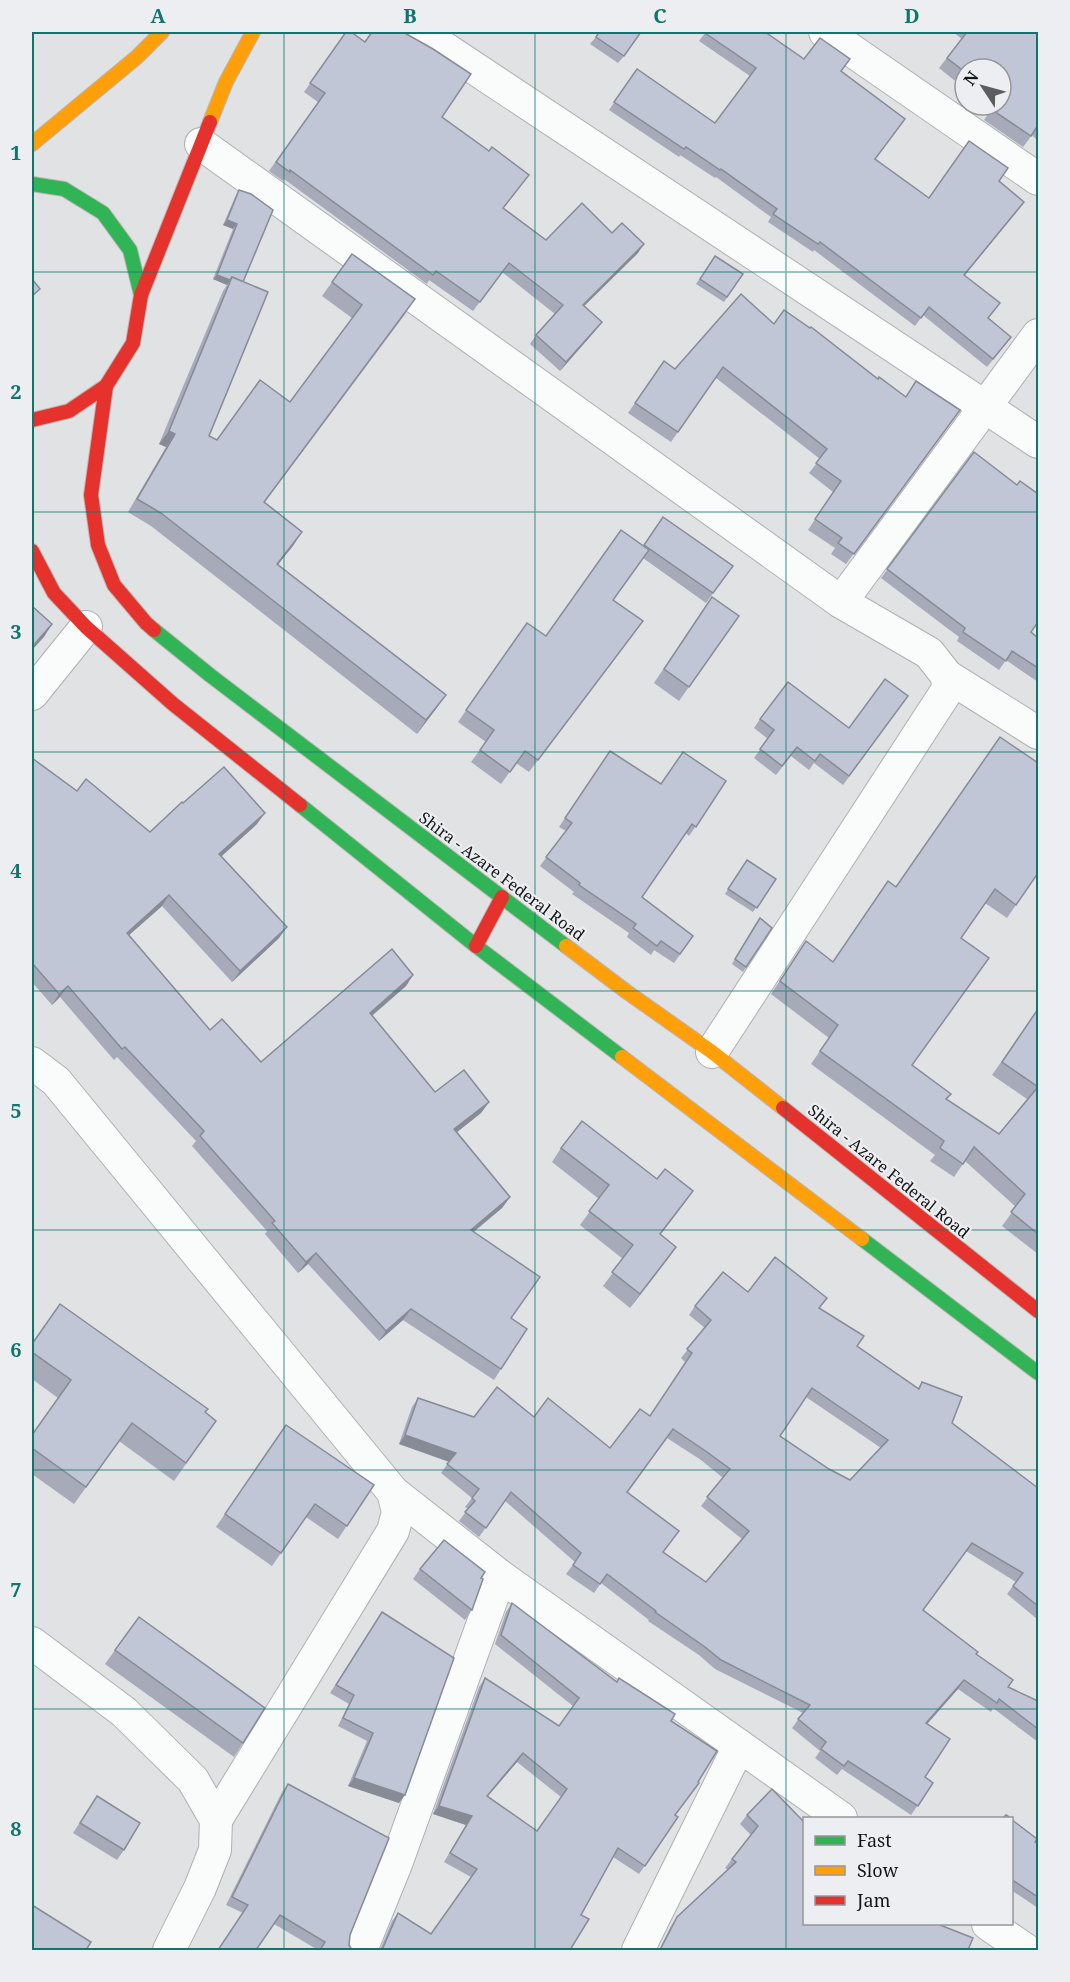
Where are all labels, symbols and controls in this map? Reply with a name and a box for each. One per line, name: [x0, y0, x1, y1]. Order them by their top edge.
text: A: [150, 2, 166, 29]
text: B: [403, 2, 417, 29]
text: C: [653, 2, 667, 29]
text: D: [904, 2, 920, 29]
north arrow: [953, 57, 1013, 117]
text: N: [958, 66, 984, 90]
text: 1: [10, 139, 22, 166]
text: 2: [10, 378, 22, 405]
text: 3: [10, 618, 22, 645]
street label: Shira - Azare Federal Road: [415, 806, 589, 946]
text: 4: [10, 857, 22, 884]
text: 5: [10, 1097, 22, 1124]
street label: Shira - Azare Federal Road: [804, 1099, 974, 1243]
text: 6: [10, 1336, 22, 1363]
text: 7: [10, 1576, 22, 1603]
text: 8: [10, 1815, 22, 1842]
legend: [803, 1817, 1013, 1925]
text: Fast: [857, 1828, 892, 1852]
text: Slow: [857, 1858, 899, 1882]
text: Jam: [856, 1888, 891, 1912]

